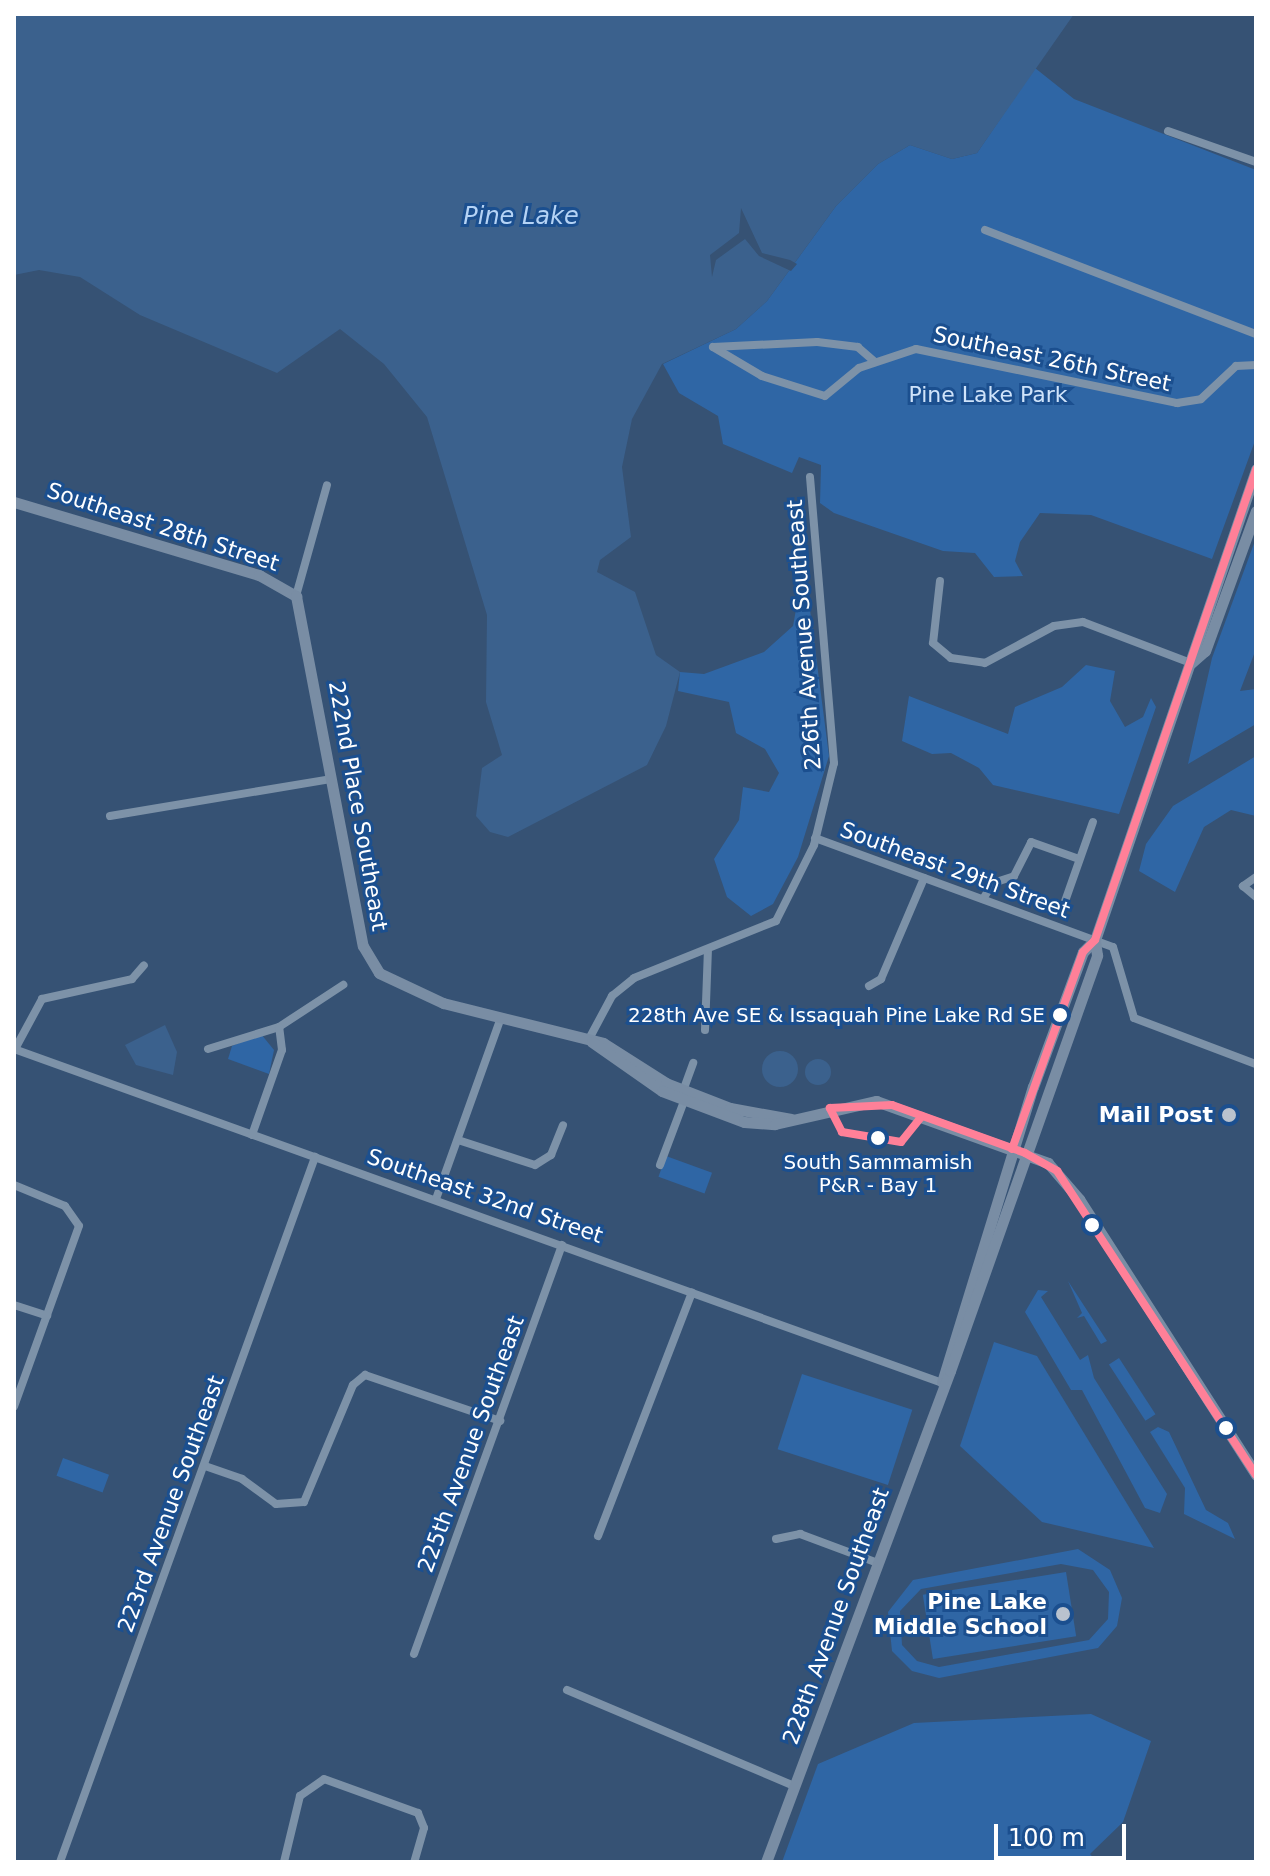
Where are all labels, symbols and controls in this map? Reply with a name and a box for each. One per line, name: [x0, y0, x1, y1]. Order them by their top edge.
water label: Pine Lake: [463, 203, 579, 231]
street label: Southeast 26th Street: [931, 321, 1173, 397]
park label: Pine Lake Park: [908, 382, 1068, 408]
street label: Southeast 28th Street: [44, 477, 282, 577]
street label: 226th Avenue Southeast: [781, 499, 827, 771]
street label: 222nd Place Southeast: [323, 679, 393, 933]
street label: Southeast 29th Street: [837, 816, 1073, 924]
place label: 228th Ave SE & Issaquah Pine Lake Rd SE: [628, 1003, 1045, 1027]
marker: 228th Ave SE & Issaquah Pine Lake Rd SE: [1052, 1007, 1068, 1023]
place label: Mail Post: [1099, 1102, 1213, 1128]
marker: Mail Post: [1220, 1106, 1238, 1124]
marker: South Sammamish P&R - Bay 1: [870, 1130, 886, 1146]
street label: Southeast 32nd Street: [364, 1143, 606, 1249]
place label: South Sammamish P&R - Bay 1: [784, 1150, 972, 1197]
unlabelled marker: [1084, 1217, 1100, 1233]
street label: 225th Avenue Southeast: [412, 1312, 530, 1576]
street label: 223rd Avenue Southeast: [112, 1372, 230, 1636]
unlabelled marker: [1218, 1420, 1234, 1436]
street label: 228th Avenue Southeast: [777, 1484, 895, 1748]
place label: Pine Lake Middle School: [874, 1588, 1047, 1640]
marker: Pine Lake Middle School: [1054, 1605, 1072, 1623]
scale bar: [998, 1808, 1130, 1858]
text: 100 m: [1008, 1824, 1085, 1852]

